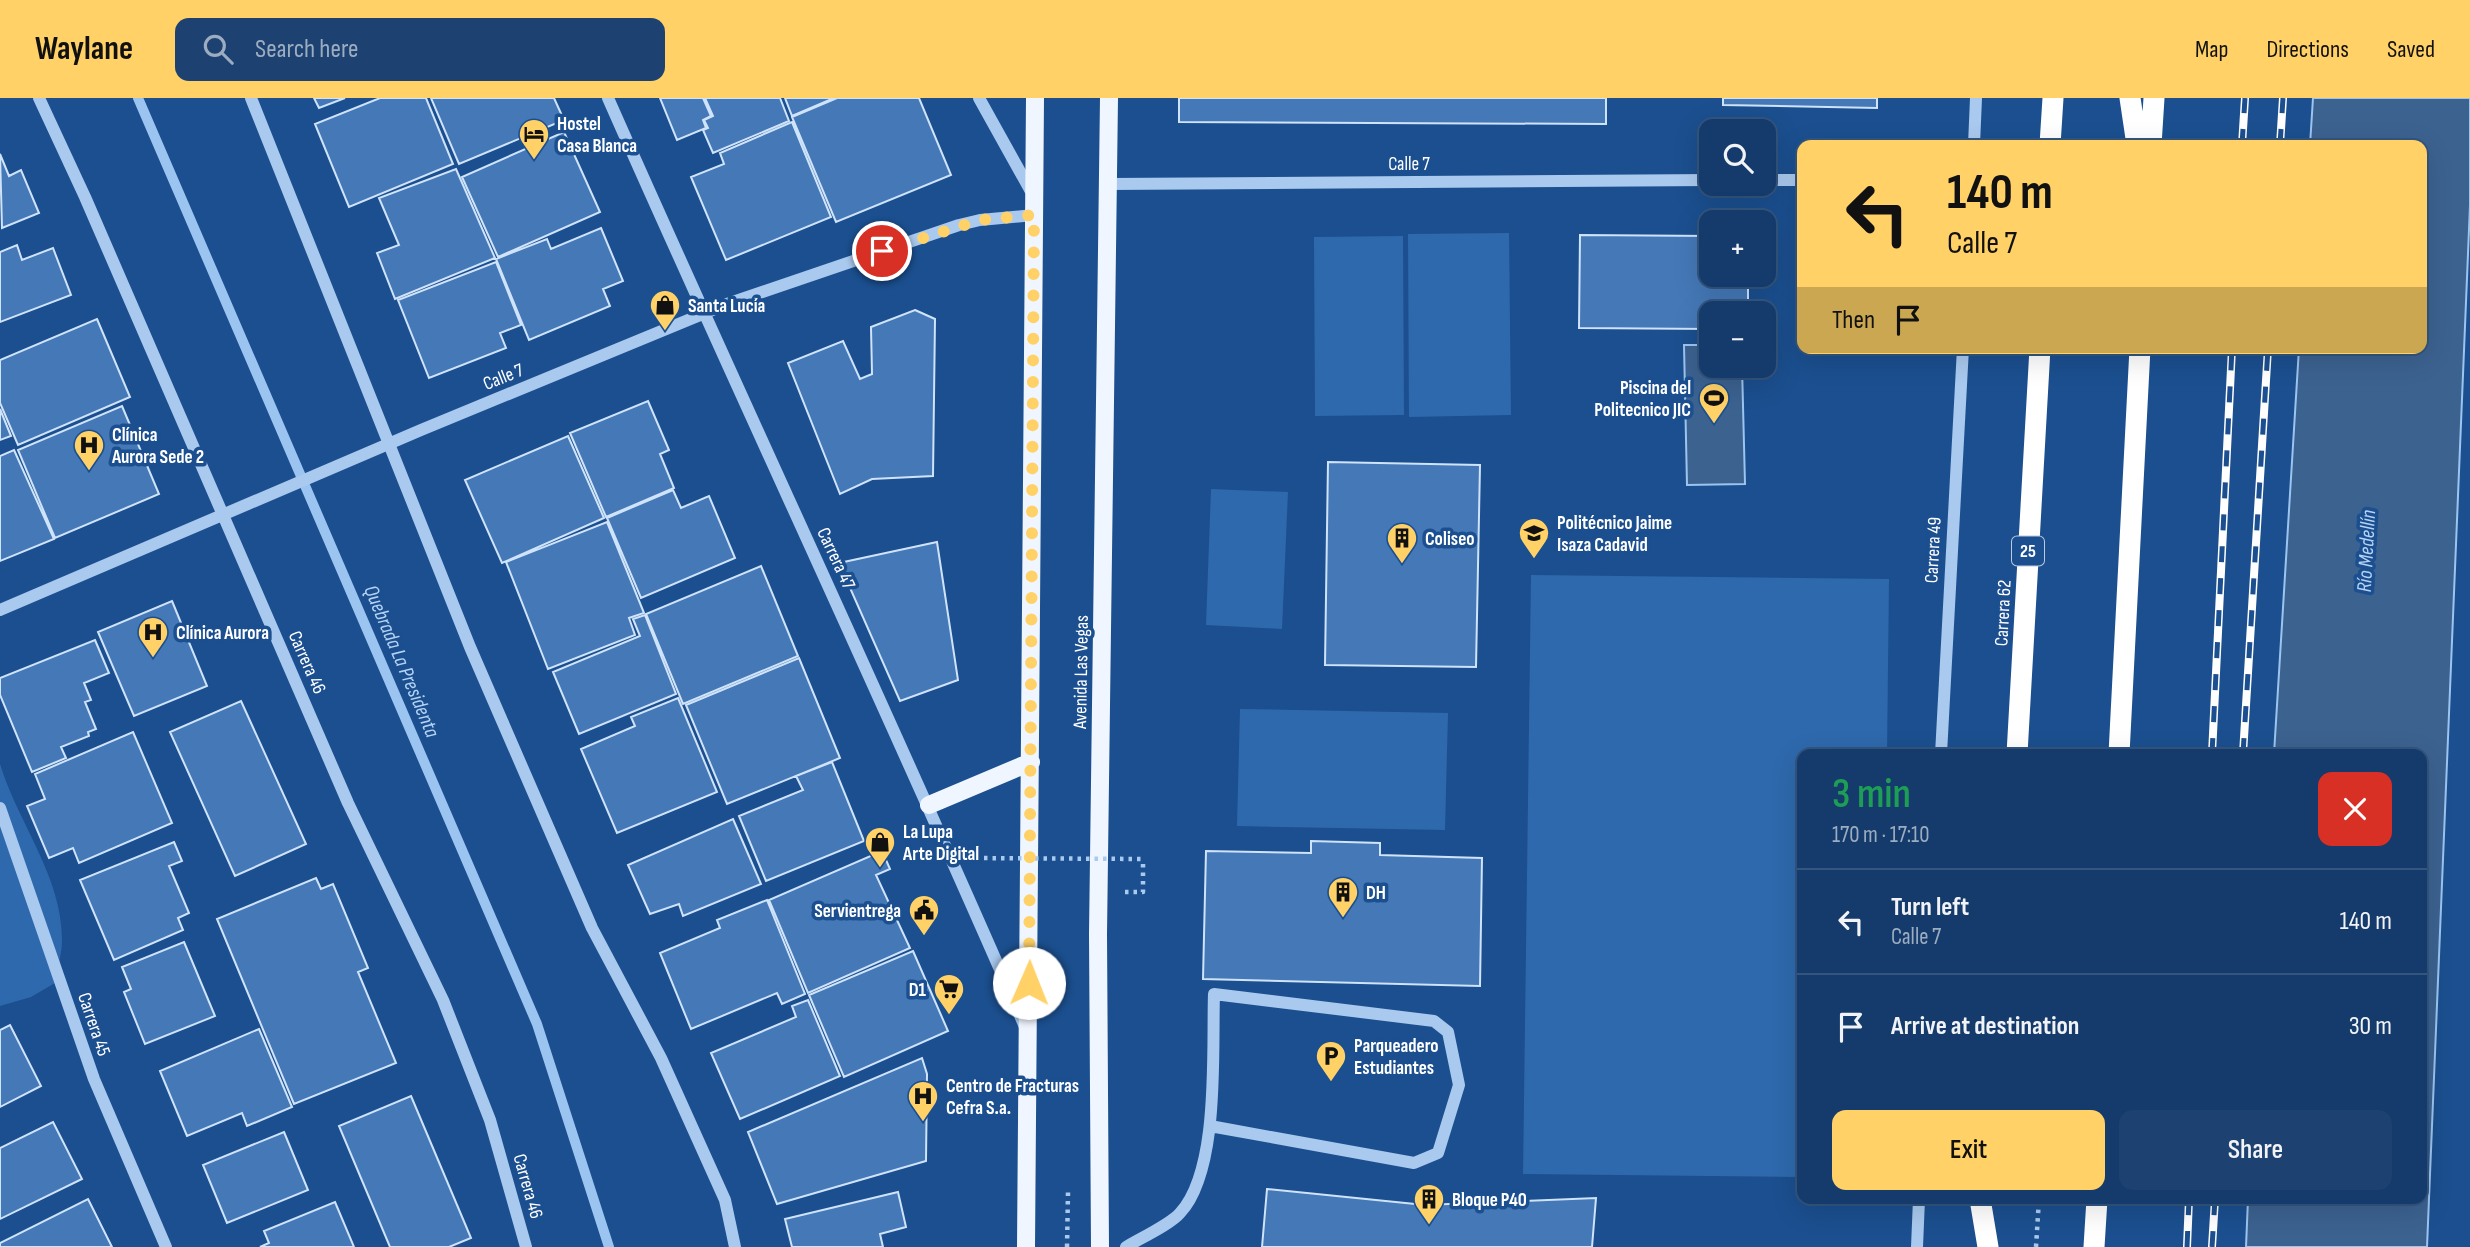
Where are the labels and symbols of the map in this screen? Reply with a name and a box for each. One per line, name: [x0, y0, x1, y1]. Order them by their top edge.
place label: Hostel Casa Blanca: [557, 113, 637, 158]
hotel icon: Hostel Casa Blanca: [517, 117, 551, 161]
street label: Calle 7: [1388, 153, 1430, 176]
pin: [852, 221, 912, 281]
shop icon: Santa Lucía: [648, 288, 682, 332]
place label: Santa Lucía: [688, 295, 765, 318]
street label: Calle 7: [480, 359, 527, 396]
place label: Piscina del Politecnico JIC: [1594, 377, 1691, 422]
sports icon: Piscina del Politecnico JIC: [1697, 381, 1731, 425]
place label: Clínica Aurora Sede 2: [111, 424, 204, 469]
hospital icon: Clínica Aurora Sede 2: [72, 428, 106, 472]
water label: Río Medellín: [2352, 509, 2381, 593]
place label: Politécnico Jaime Isaza Cadavid: [1557, 512, 1672, 557]
school or university icon: Politécnico Jaime Isaza Cadavid: [1517, 516, 1551, 560]
street label: Carrera 49: [1920, 516, 1947, 584]
building icon: Coliseo: [1385, 521, 1419, 565]
street label: Carrera 47: [811, 524, 860, 593]
place label: Coliseo: [1425, 528, 1475, 551]
road number: 25: [2012, 536, 2044, 565]
street label: Carrera 62: [1990, 579, 2017, 647]
water label: Quebrada La Presidenta: [358, 581, 445, 742]
hospital icon: Clínica Aurora: [136, 615, 170, 659]
street label: Avenida Las Vegas: [1069, 615, 1094, 730]
place label: Clínica Aurora: [176, 622, 269, 645]
street label: Carrera 46: [283, 628, 331, 698]
place label: La Lupa Arte Digital: [902, 821, 979, 866]
shop icon: La Lupa Arte Digital: [863, 825, 897, 869]
building icon: DH: [1326, 875, 1360, 919]
place label: DH: [1366, 882, 1386, 905]
public building icon: Servientrega: [907, 893, 941, 937]
place label: Servientrega: [814, 900, 901, 923]
position arrow: [992, 946, 1066, 1020]
supermarket icon: D1: [932, 972, 966, 1016]
place label: D1: [909, 979, 927, 1002]
street label: Carrera 45: [72, 990, 115, 1059]
place label: Parqueadero Estudiantes: [1354, 1035, 1439, 1080]
parking icon: Parqueadero Estudiantes: [1314, 1039, 1348, 1083]
place label: Centro de Fracturas Cefra S.a.: [946, 1075, 1079, 1120]
hospital icon: Centro de Fracturas Cefra S.a.: [906, 1079, 940, 1123]
street label: Carrera 46: [507, 1151, 548, 1221]
building icon: Bloque P40: [1412, 1182, 1446, 1226]
place label: Bloque P40: [1452, 1189, 1527, 1212]

